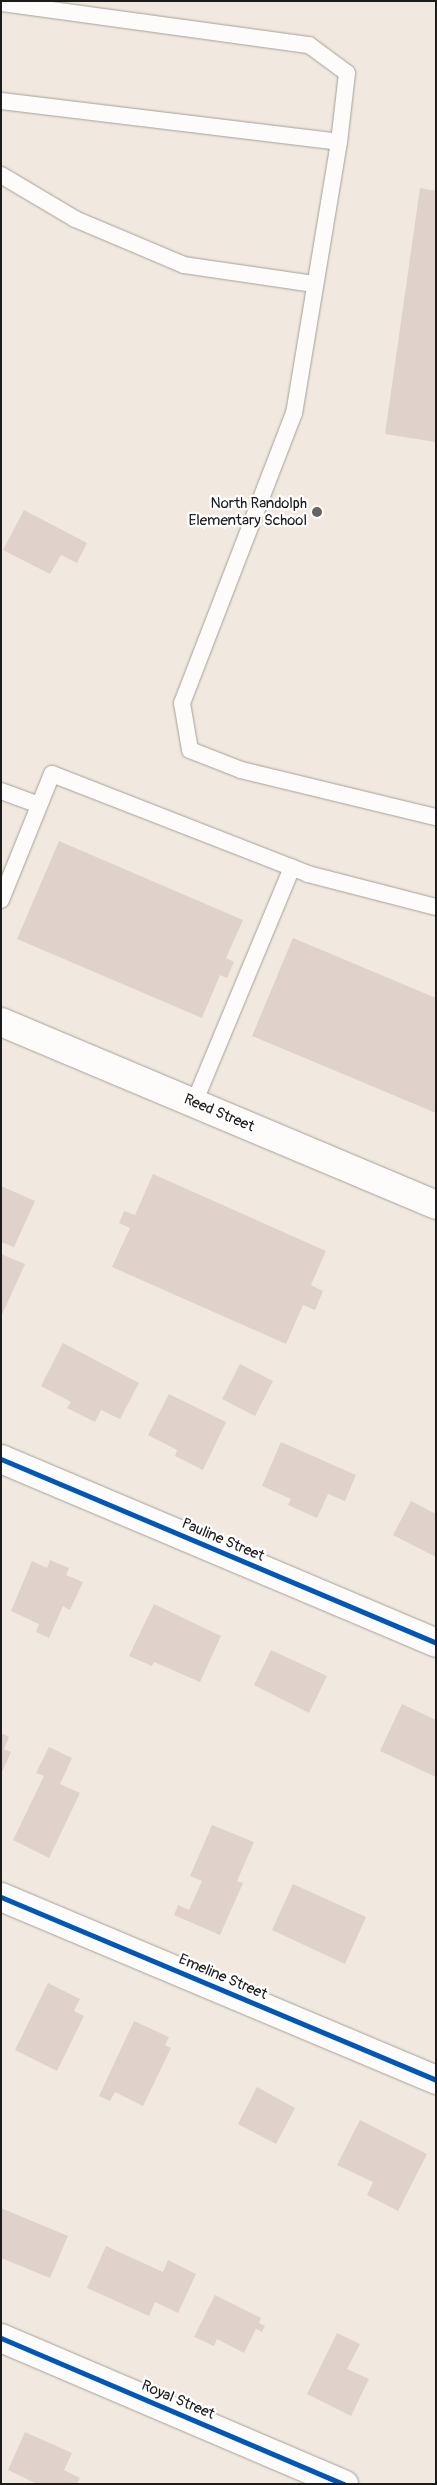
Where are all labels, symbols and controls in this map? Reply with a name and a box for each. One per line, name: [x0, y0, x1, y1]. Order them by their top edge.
place label: North Randolph Elementary School: [189, 494, 307, 529]
marker: North Randolph Elementary School: [311, 506, 323, 518]
street label: Reed Street: [181, 1090, 257, 1136]
street label: Pauline Street: [179, 1515, 267, 1565]
street label: Emeline Street: [176, 1950, 270, 2004]
street label: Royal Street: [139, 2377, 217, 2423]

